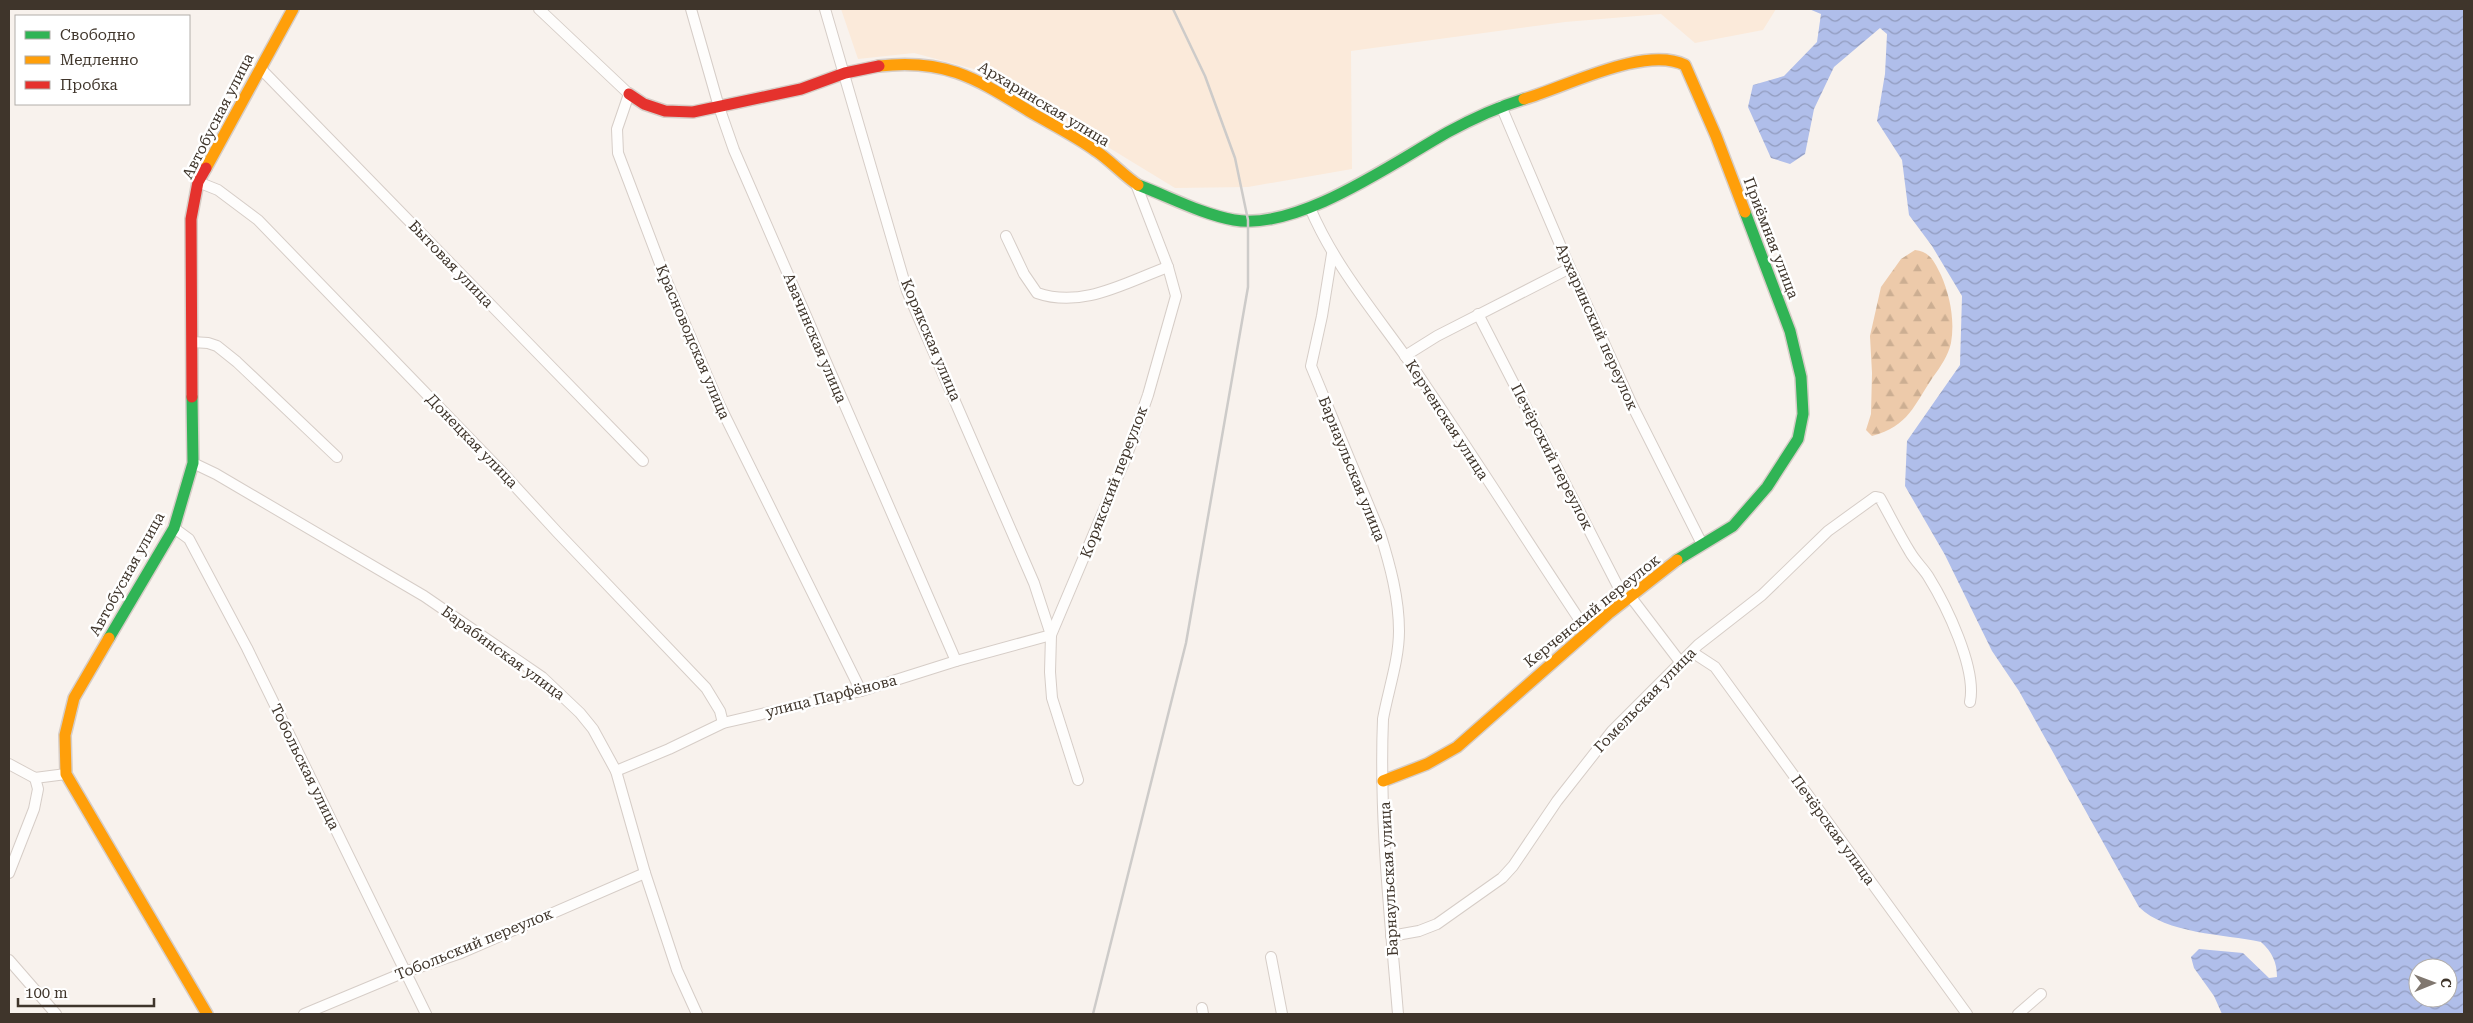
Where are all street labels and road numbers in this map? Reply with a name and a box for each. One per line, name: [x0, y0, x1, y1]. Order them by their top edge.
street label: Автобусная улица: [179, 50, 257, 182]
street label: Архаринская улица: [975, 58, 1113, 150]
street label: Приёмная улица: [1740, 175, 1802, 301]
street label: Бытовая улица: [405, 217, 497, 311]
street label: Архаринский переулок: [1552, 241, 1642, 414]
street label: Красноводская улица: [652, 262, 734, 422]
street label: Авачинская улица: [779, 270, 851, 406]
street label: Корякская улица: [897, 276, 965, 404]
street label: Керченская улица: [1402, 357, 1492, 483]
street label: Печёрский переулок: [1507, 381, 1597, 534]
street label: Донецкая улица: [422, 390, 522, 492]
street label: Барнаульская улица: [1315, 394, 1389, 544]
street label: Корякский переулок: [1077, 403, 1152, 561]
street label: Автобусная улица: [86, 509, 168, 639]
street label: Керченский переулок: [1520, 550, 1664, 671]
street label: Барабинская улица: [438, 602, 568, 704]
street label: Гомельская улица: [1590, 644, 1700, 756]
street label: улица Парфёнова: [764, 671, 898, 721]
street label: Тобольская улица: [267, 701, 343, 833]
street label: Печёрская улица: [1787, 772, 1879, 888]
street label: Барнаульская улица: [1376, 801, 1402, 957]
street label: Тобольский переулок: [393, 904, 556, 984]

